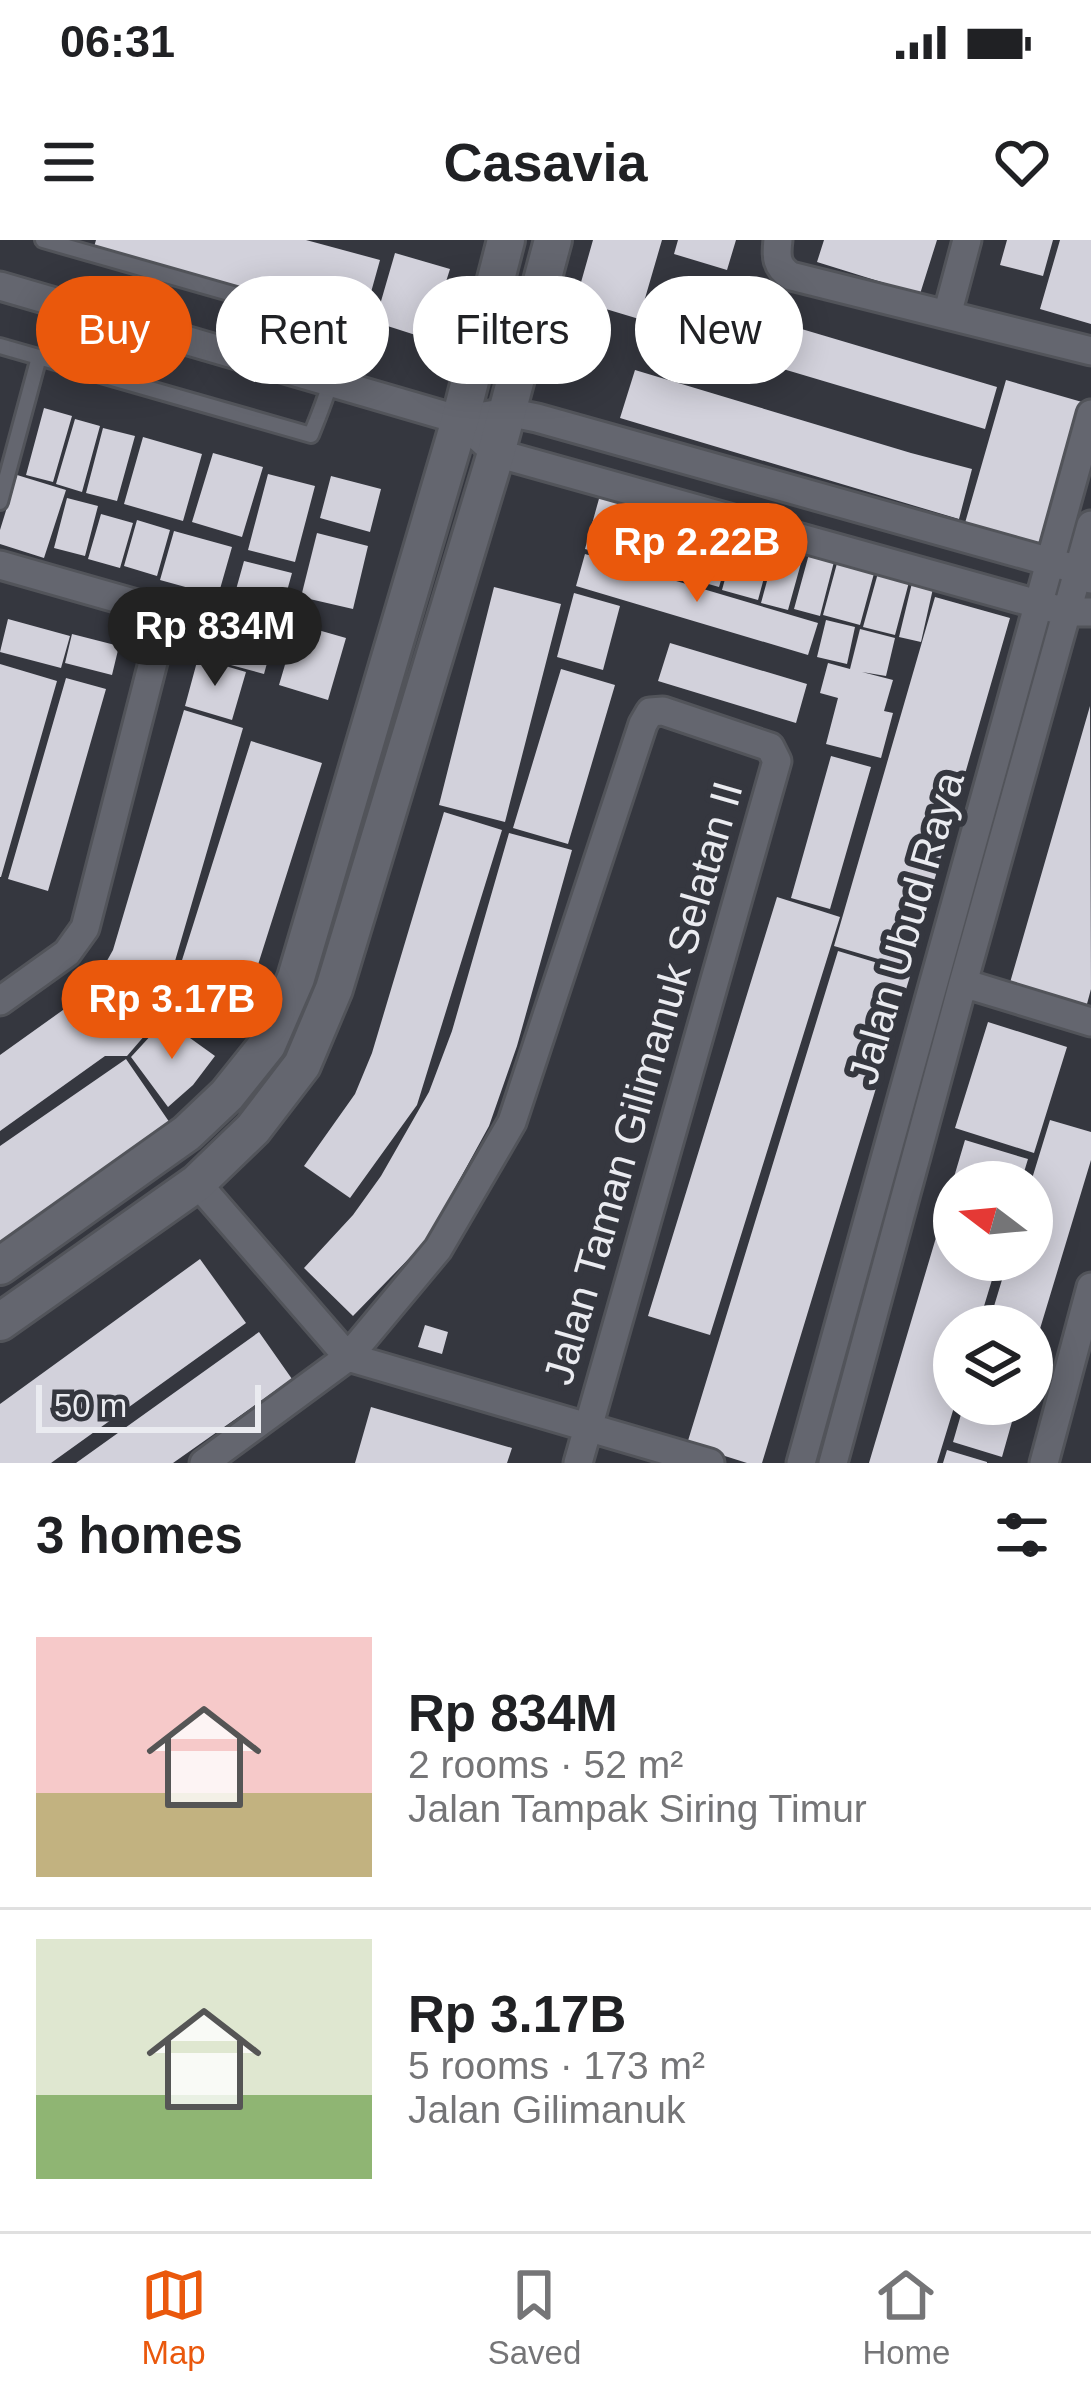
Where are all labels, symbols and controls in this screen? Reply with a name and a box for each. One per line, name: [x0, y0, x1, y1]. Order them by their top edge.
text: 06:31: [60, 16, 175, 67]
icon: menu: [36, 129, 102, 195]
icon: heart: [989, 129, 1055, 195]
text: Casavia: [443, 132, 648, 192]
chip: Buy: [36, 276, 192, 384]
chip: Rent: [216, 276, 389, 384]
chip: Filters: [413, 276, 611, 384]
chip: New: [635, 276, 803, 384]
pin: Rp 2.22B: [573, 503, 821, 605]
text: Rp 2.22B: [614, 520, 780, 563]
pin: Rp 834M: [104, 587, 326, 689]
text: Rp 834M: [135, 604, 295, 647]
street label: Jalan Ubud Raya: [839, 766, 973, 1089]
street label: Jalan Taman Gilimanuk Selatan II: [534, 776, 752, 1390]
pin: Rp 3.17B: [48, 960, 296, 1062]
text: Rp 3.17B: [89, 977, 255, 1020]
north arrow: [933, 1161, 1053, 1281]
map controls: [933, 1161, 1053, 1425]
button: layers: [933, 1305, 1053, 1425]
scale bar: [36, 1379, 261, 1432]
text: 50 m: [54, 1387, 127, 1424]
icon: filters: [989, 1502, 1055, 1568]
text: 3 homes: [36, 1507, 243, 1564]
icon: home: [132, 1685, 276, 1829]
text: Rp 834M: [408, 1685, 618, 1742]
text: 2 rooms · 52 m²: [408, 1743, 683, 1786]
text: Jalan Tampak Siring Timur: [408, 1787, 867, 1830]
text: Rp 3.17B: [408, 1986, 626, 2043]
icon: home: [132, 1987, 276, 2131]
text: 5 rooms · 173 m²: [408, 2044, 705, 2087]
text: Jalan Gilimanuk: [408, 2088, 685, 2131]
tab: Map: [141, 2262, 207, 2372]
tab: Saved: [488, 2262, 581, 2372]
tab: Home: [862, 2262, 950, 2372]

